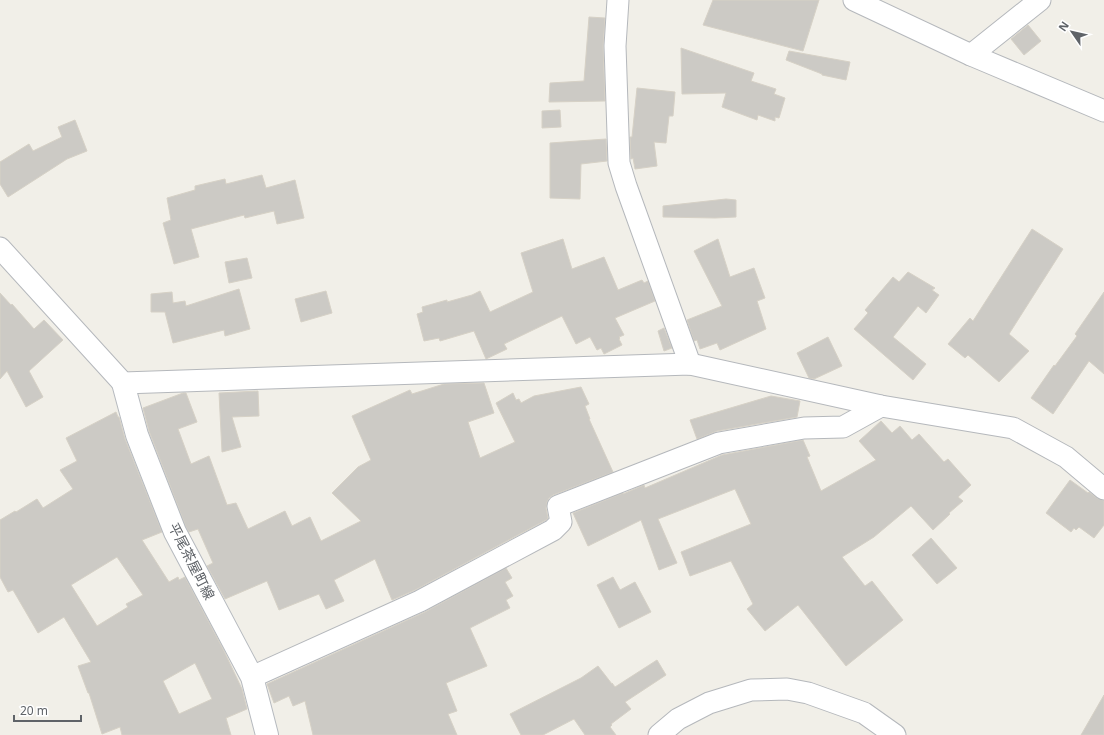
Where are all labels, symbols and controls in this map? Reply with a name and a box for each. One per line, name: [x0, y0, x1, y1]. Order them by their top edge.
north arrow: [1052, 12, 1092, 52]
text: N: [1055, 18, 1072, 34]
street label: 平尾茶屋町線: [164, 519, 220, 603]
scale bar: [14, 697, 81, 723]
text: 20 m: [20, 702, 48, 719]

